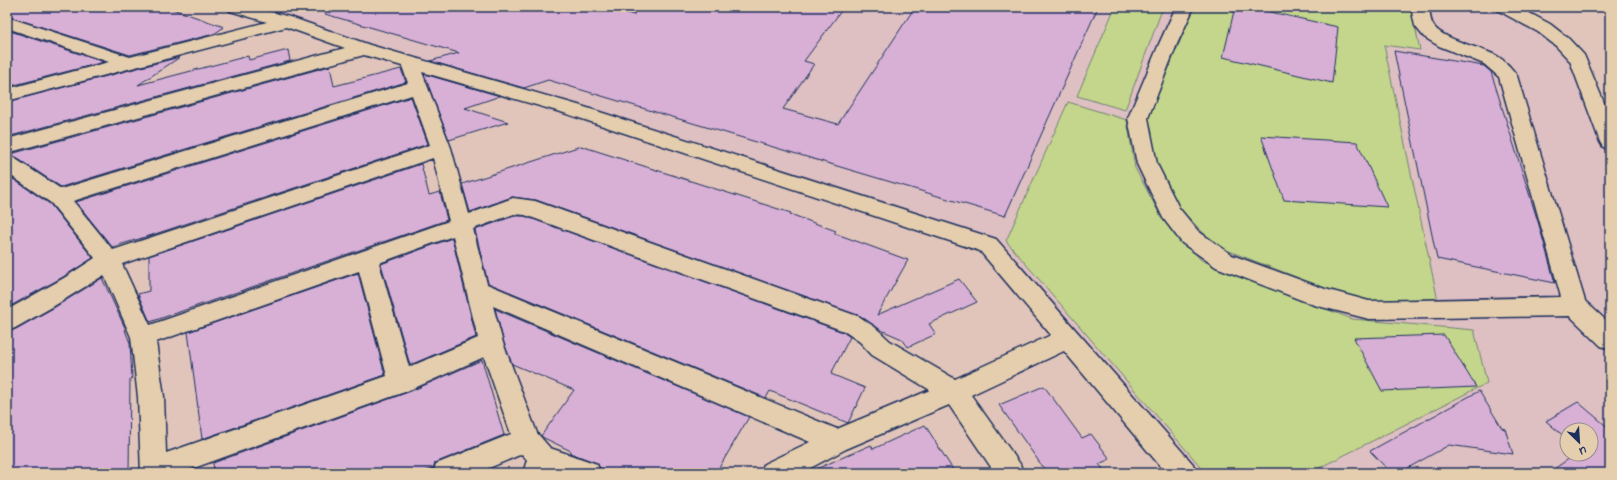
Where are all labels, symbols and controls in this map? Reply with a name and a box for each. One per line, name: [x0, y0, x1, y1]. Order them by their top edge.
north arrow: [1559, 422, 1599, 462]
text: U: [1577, 442, 1590, 459]

